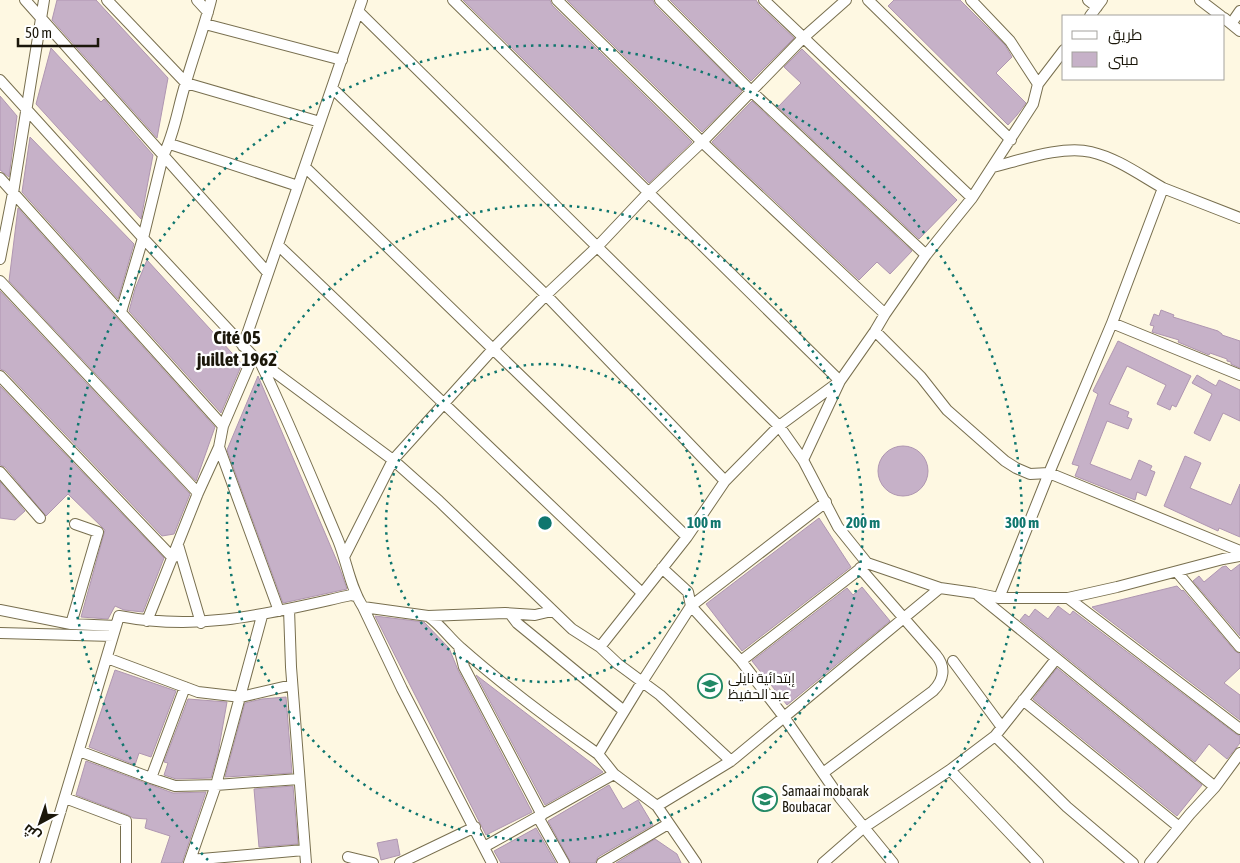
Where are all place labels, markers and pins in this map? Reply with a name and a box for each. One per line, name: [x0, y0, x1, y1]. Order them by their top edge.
centre of rings: [536, 514, 554, 532]
place label: إبتدائية نايلي عبد الحفيظ: [728, 670, 795, 702]
school or university icon: إبتدائية نايلي عبد الحفيظ: [697, 673, 723, 699]
place label: Samaai mobarak Boubacar: [782, 783, 869, 815]
school or university icon: Samaai mobarak Boubacar: [752, 786, 778, 812]

